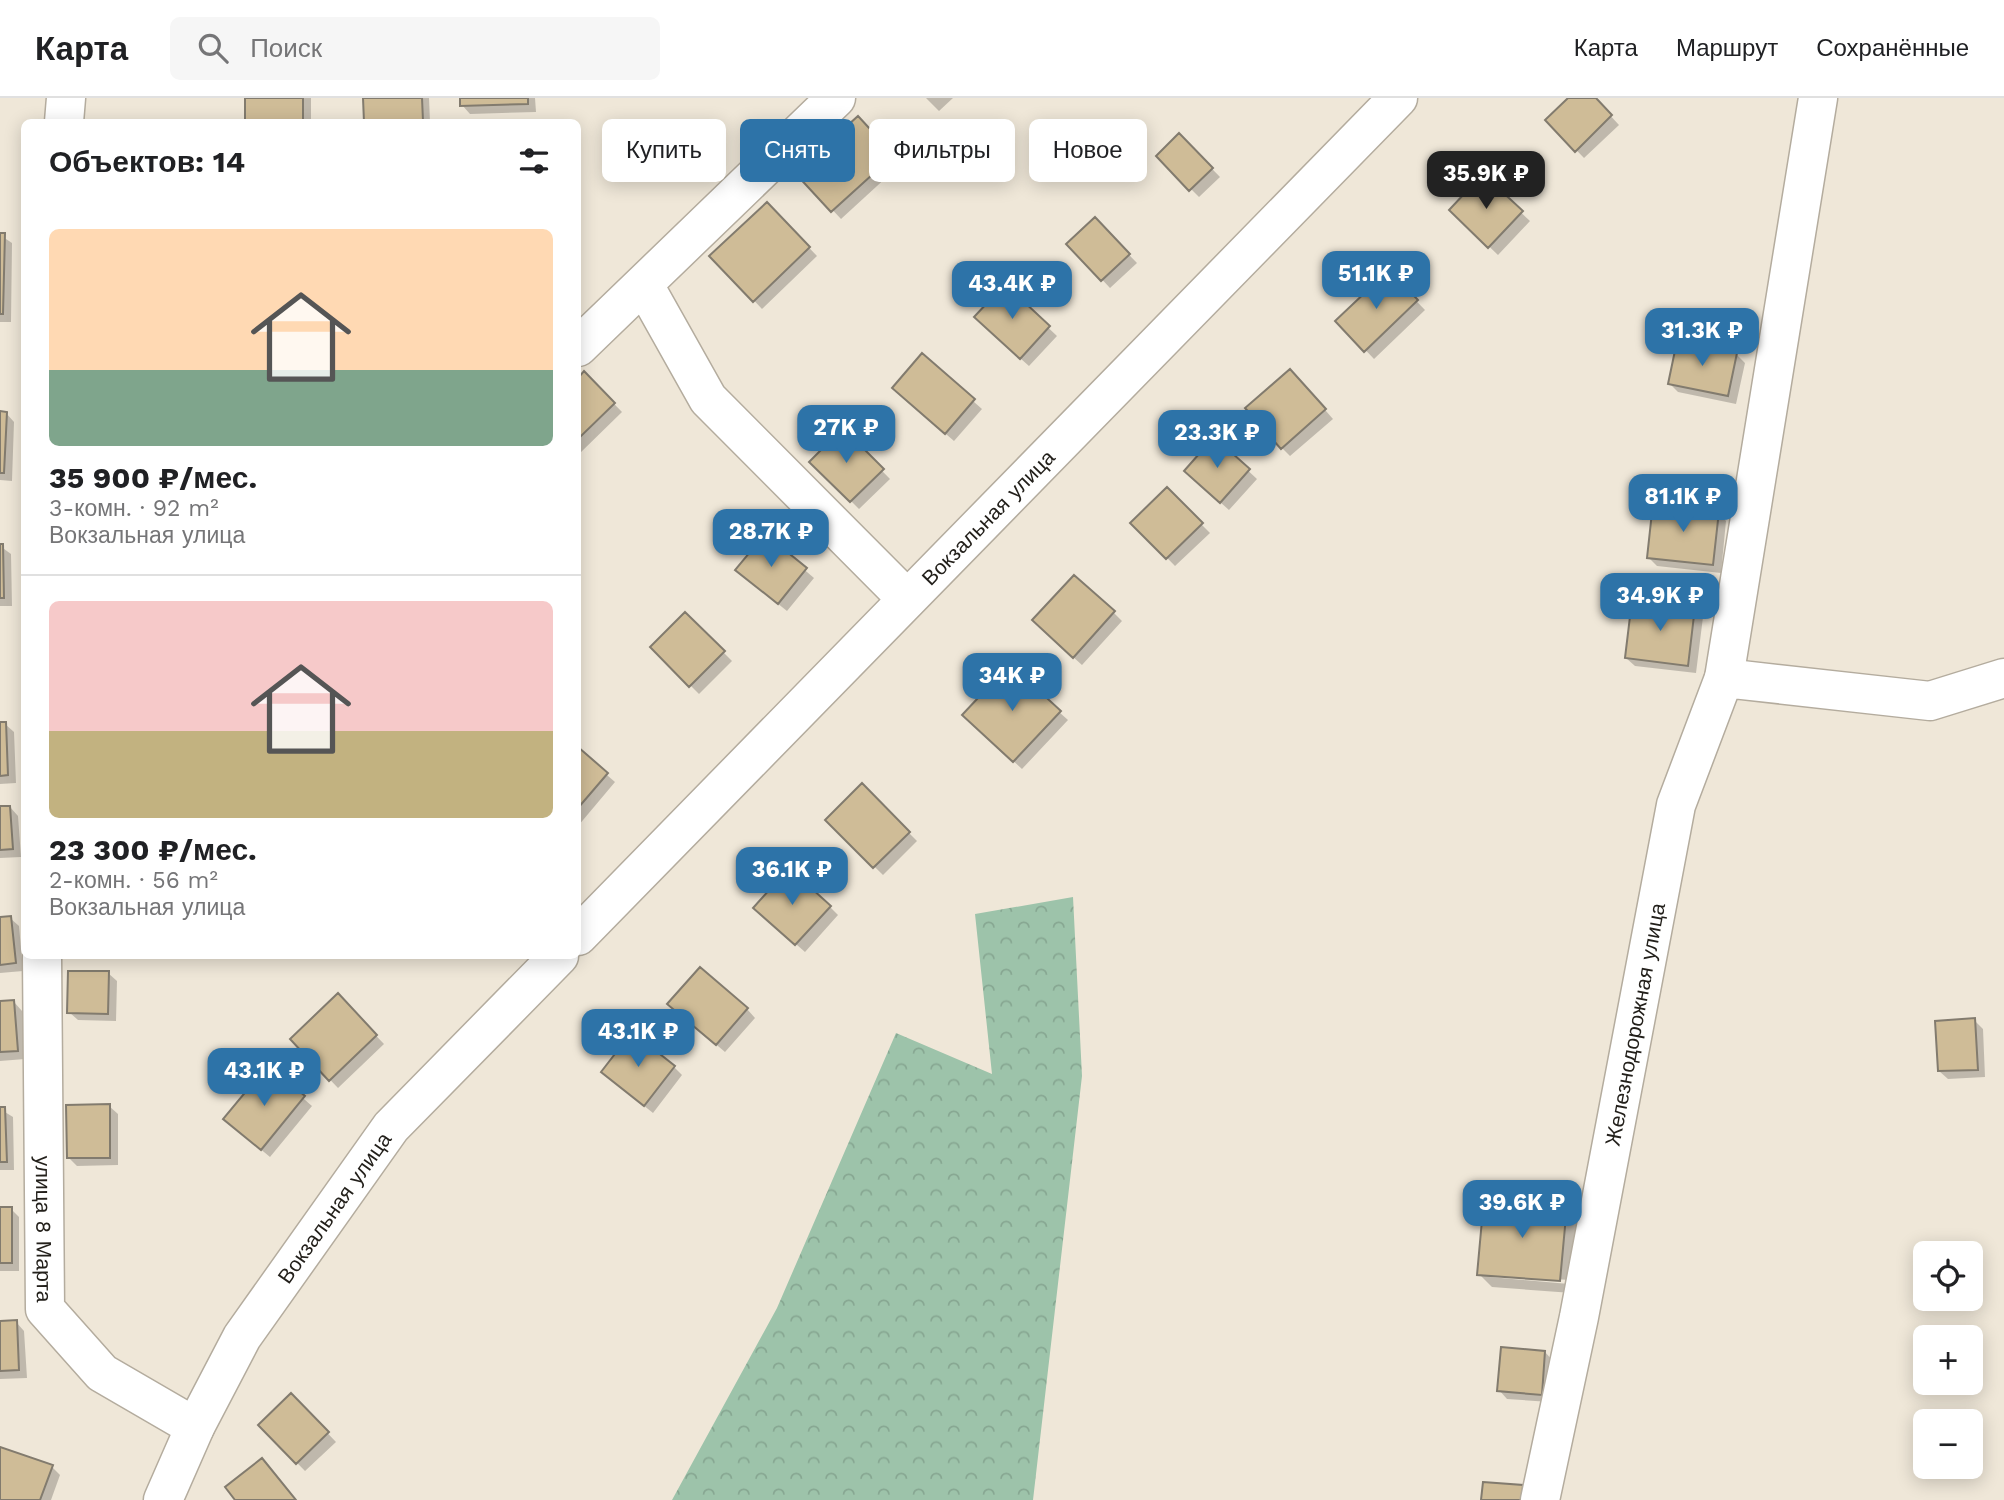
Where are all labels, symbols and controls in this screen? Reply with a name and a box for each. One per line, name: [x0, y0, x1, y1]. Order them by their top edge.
search box: [170, 17, 660, 80]
text: Карта: [35, 29, 128, 68]
icon: search: [194, 29, 232, 67]
text: Поиск: [250, 33, 322, 63]
text: Карта: [1574, 34, 1638, 62]
text: Маршрут: [1676, 34, 1778, 62]
text: Сохранённые: [1816, 34, 1969, 62]
chip: Купить: [602, 119, 726, 182]
chip: Снять: [740, 119, 855, 182]
chip: Фильтры: [869, 119, 1015, 182]
chip: Новое: [1029, 119, 1147, 182]
icon: filters: [515, 142, 553, 180]
text: Объектов: 14: [49, 144, 245, 179]
pin: 35.9K ₽: [1421, 152, 1551, 211]
text: 35.9K ₽: [1443, 160, 1529, 187]
pin: 51.1K ₽: [1311, 252, 1441, 311]
text: 51.1K ₽: [1338, 260, 1414, 287]
pin: 43.4K ₽: [947, 262, 1077, 321]
text: 43.4K ₽: [968, 270, 1056, 297]
icon: home: [238, 274, 364, 400]
pin: 31.3K ₽: [1637, 308, 1767, 368]
text: 31.3K ₽: [1661, 317, 1743, 344]
pin: 27K ₽: [797, 406, 895, 465]
pin: 23.3K ₽: [1152, 410, 1282, 470]
text: 27K ₽: [813, 414, 879, 441]
text: 23.3K ₽: [1174, 419, 1260, 446]
street label: Вокзальная улица: [916, 444, 1060, 590]
text: 35 900 ₽/мес.: [49, 460, 257, 495]
pin: 81.1K ₽: [1618, 474, 1748, 534]
text: 81.1K ₽: [1645, 483, 1721, 510]
text: 3-комн. · 92 m²: [49, 495, 219, 522]
pin: 28.7K ₽: [706, 510, 836, 569]
text: 28.7K ₽: [729, 518, 813, 545]
text: Вокзальная улица: [49, 522, 245, 549]
pin: 34.9K ₽: [1595, 574, 1725, 633]
text: 34.9K ₽: [1616, 582, 1704, 609]
icon: home: [238, 646, 364, 772]
pin: 34K ₽: [963, 654, 1061, 713]
text: 34K ₽: [979, 662, 1045, 689]
text: 23 300 ₽/мес.: [49, 832, 257, 867]
pin: 36.1K ₽: [727, 848, 857, 907]
text: 36.1K ₽: [752, 856, 832, 883]
text: 2-комн. · 56 m²: [49, 867, 218, 894]
text: Вокзальная улица: [49, 894, 245, 921]
street label: Железнодорожная улица: [1599, 900, 1670, 1148]
pin: 43.1K ₽: [573, 1010, 703, 1069]
text: 43.1K ₽: [598, 1018, 678, 1045]
pin: 43.1K ₽: [199, 1048, 329, 1108]
text: 43.1K ₽: [224, 1057, 304, 1084]
street label: Вокзальная улица: [272, 1127, 396, 1288]
street label: улица 8 Марта: [31, 1156, 57, 1303]
pin: 39.6K ₽: [1457, 1180, 1587, 1240]
text: 39.6K ₽: [1479, 1189, 1565, 1216]
map controls: [1913, 1241, 1983, 1479]
button: locate: [1913, 1241, 1983, 1311]
button: +: [1913, 1325, 1983, 1395]
button: −: [1913, 1409, 1983, 1479]

